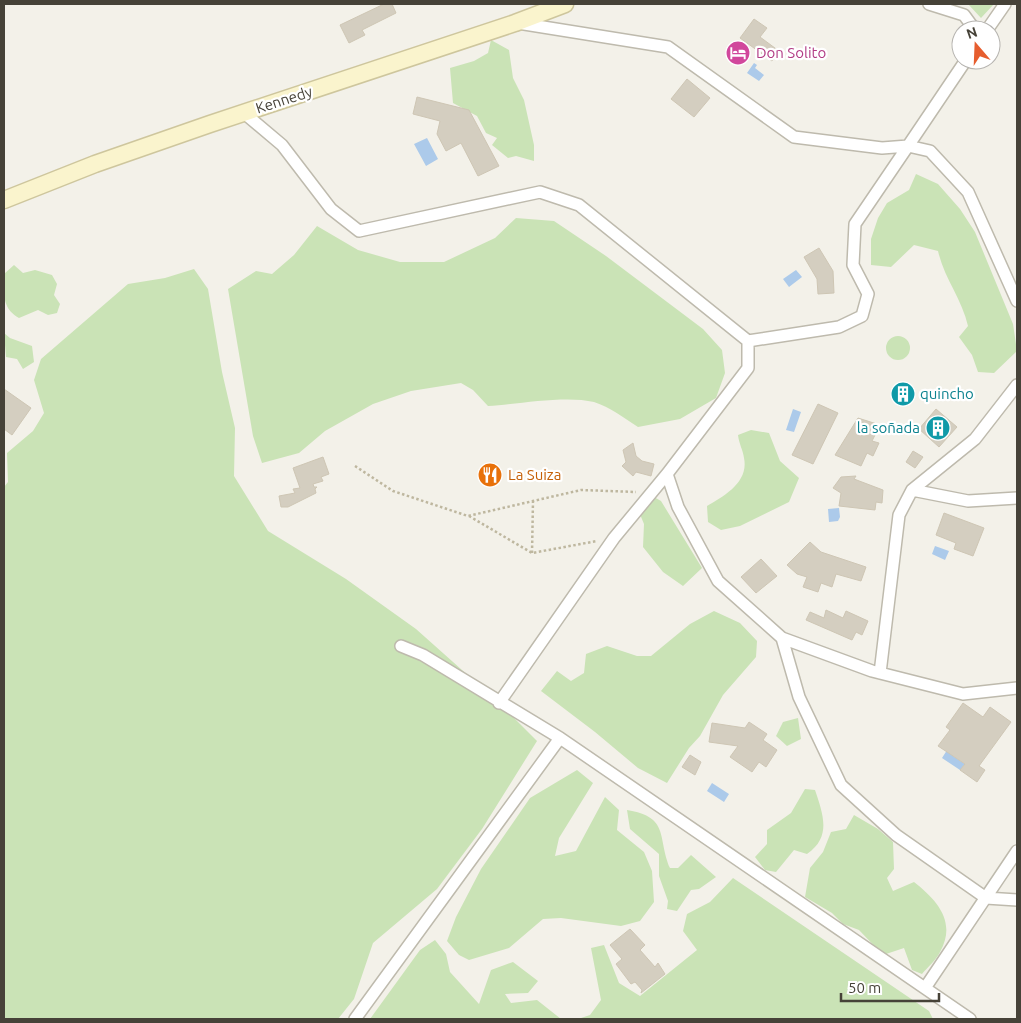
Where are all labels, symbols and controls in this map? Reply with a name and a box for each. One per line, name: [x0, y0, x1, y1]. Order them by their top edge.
north arrow: [951, 20, 1001, 70]
text: N: [964, 23, 979, 42]
hotel icon: Don Solito: [725, 40, 751, 66]
place label: Don Solito: [756, 44, 826, 61]
street label: Kennedy: [253, 82, 314, 117]
building icon: quincho: [890, 381, 916, 407]
place label: quincho: [920, 385, 974, 402]
building icon: la soñada: [925, 415, 951, 441]
place label: la soñada: [857, 419, 920, 436]
restaurant icon: La Suiza: [477, 462, 503, 488]
place label: La Suiza: [508, 466, 561, 483]
scale bar: [841, 970, 938, 1002]
text: 50 m: [848, 979, 881, 996]

